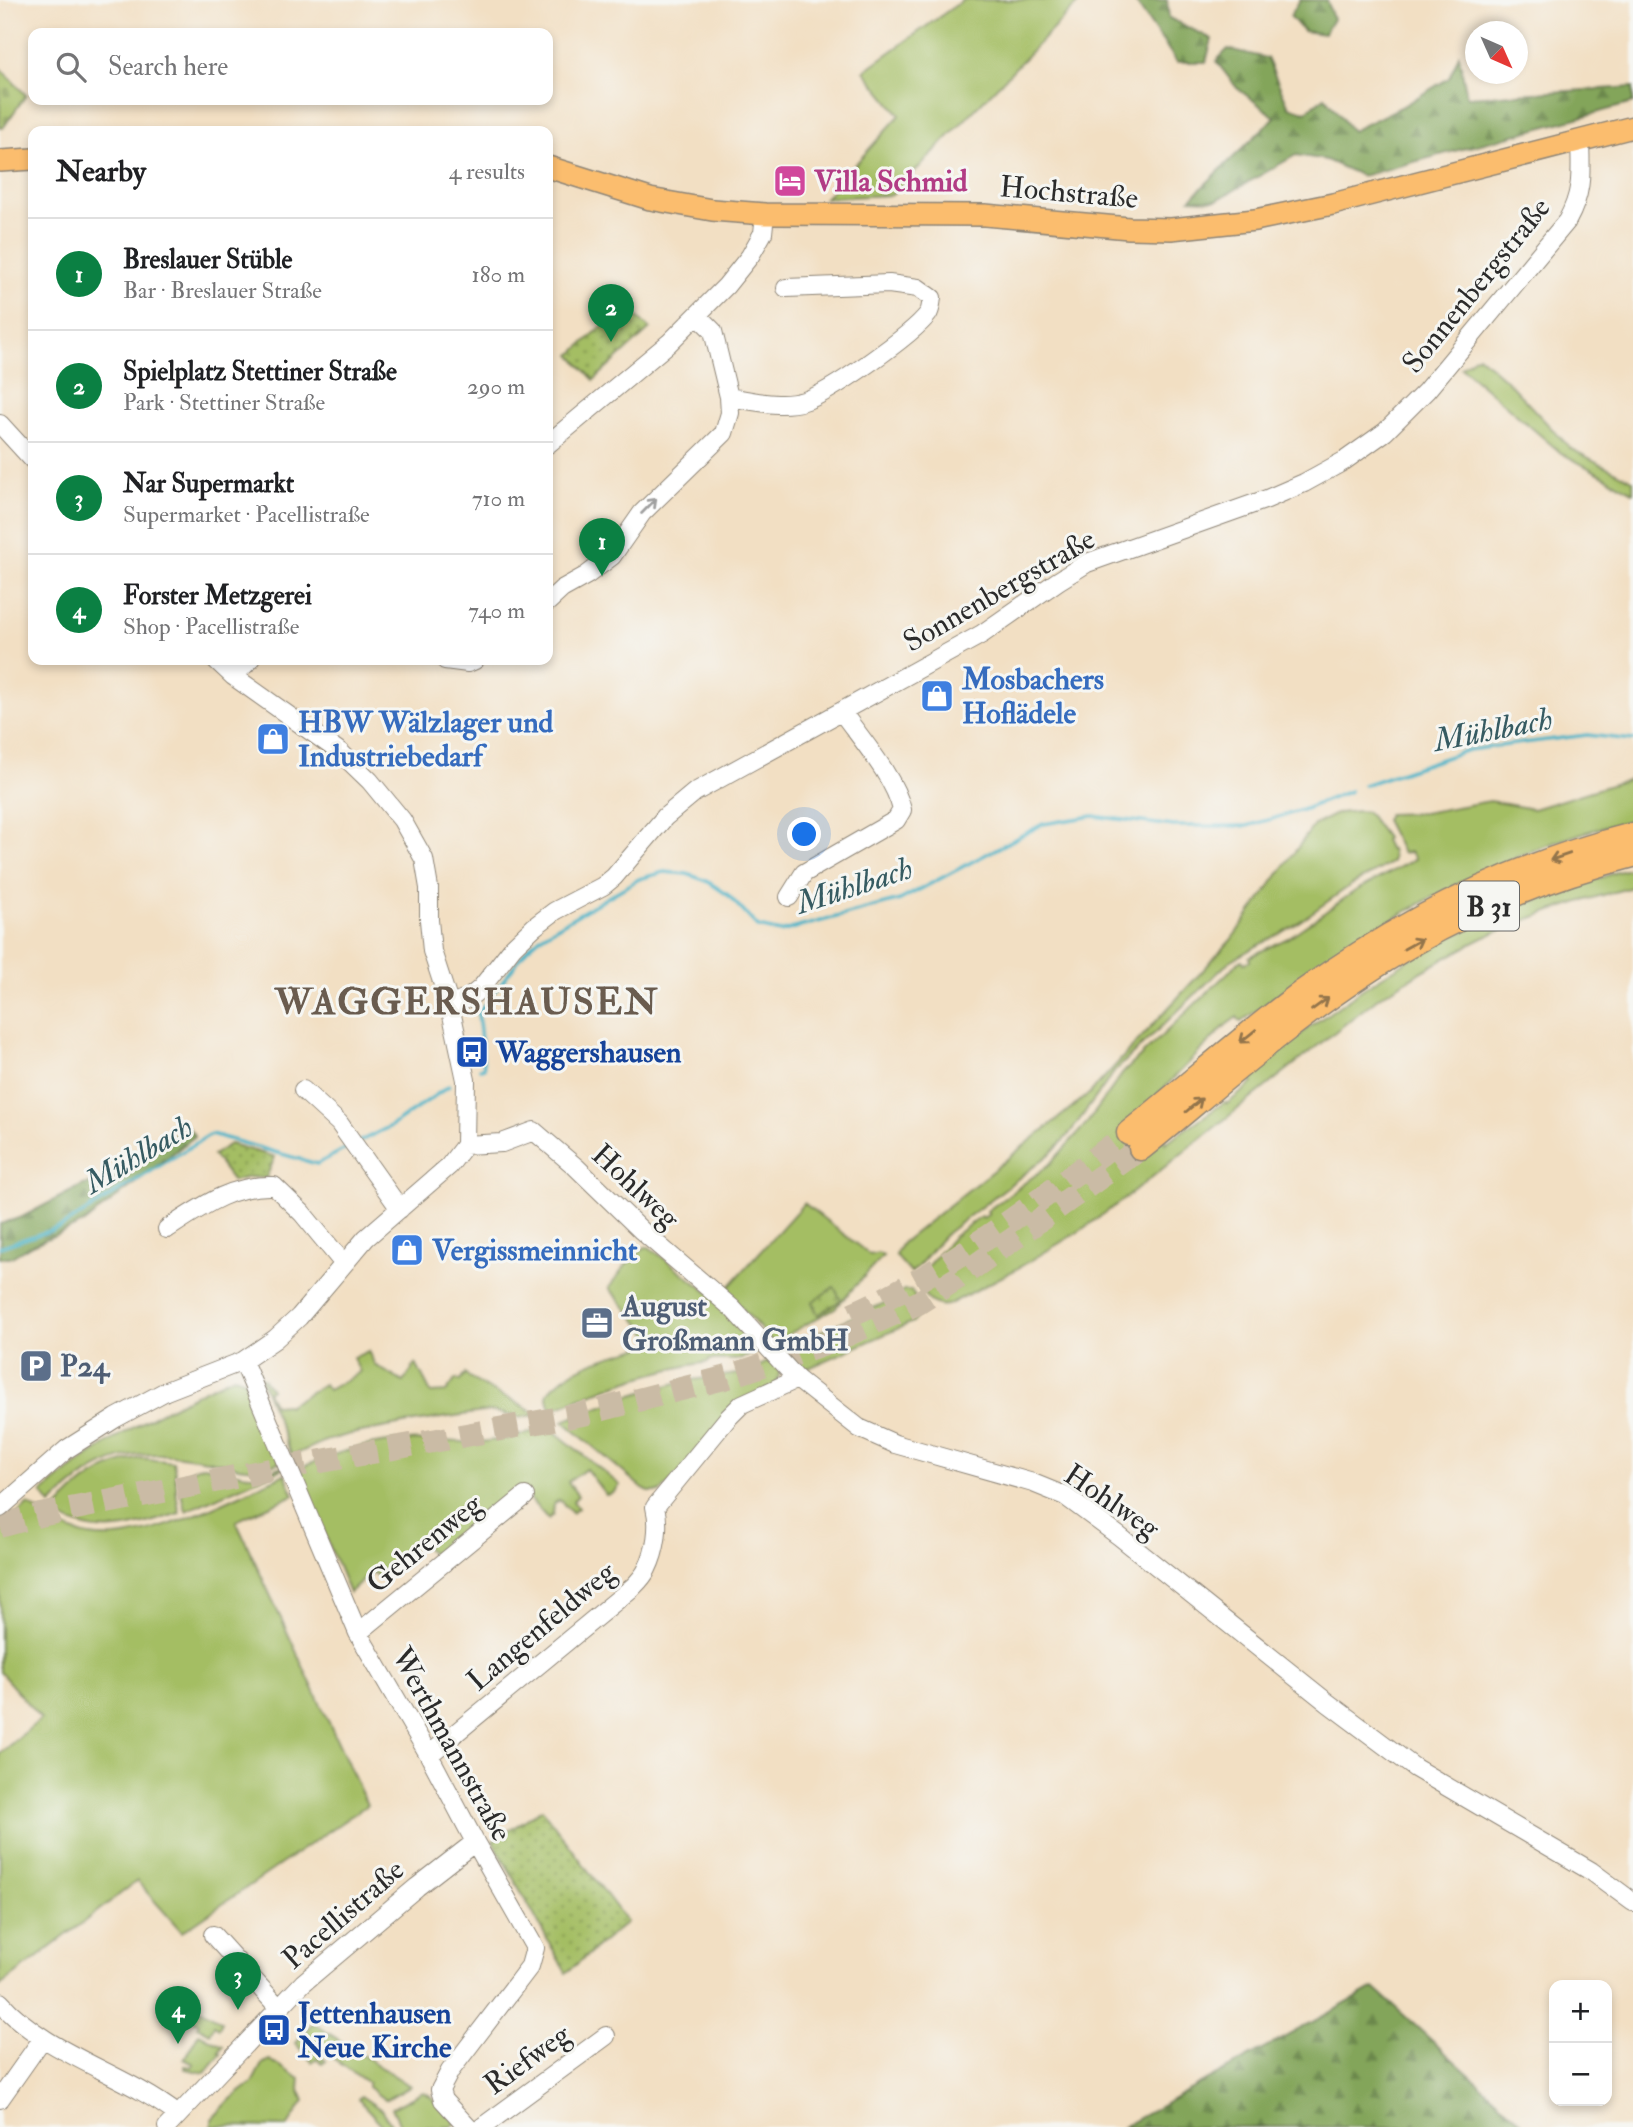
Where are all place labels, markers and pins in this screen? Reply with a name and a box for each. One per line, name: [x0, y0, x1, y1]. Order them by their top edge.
hotel icon: Villa Schmid: [771, 162, 809, 200]
place label: Villa Schmid: [813, 163, 968, 200]
pin: 2: [588, 284, 634, 342]
pin: 1: [579, 518, 625, 576]
place label: Mosbachers Hoflädele: [961, 661, 1104, 732]
shop icon: Mosbachers Hoflädele: [918, 677, 956, 715]
place label: HBW Wälzlager und Industriebedarf: [298, 704, 554, 775]
shop icon: HBW Wälzlager und Industriebedarf: [254, 720, 292, 758]
bus stop icon: Waggershausen: [453, 1033, 491, 1071]
place label: Waggershausen: [495, 1034, 682, 1071]
shop icon: Vergissmeinnicht: [388, 1231, 426, 1269]
place label: Vergissmeinnicht: [431, 1232, 638, 1269]
place label: August Großmann GmbH: [620, 1288, 849, 1359]
office icon: August Großmann GmbH: [578, 1304, 616, 1342]
parking icon: P24: [17, 1347, 55, 1385]
place label: P24: [60, 1348, 111, 1385]
pin: 3: [215, 1952, 261, 2010]
pin: 4: [155, 1986, 201, 2044]
place label: Jettenhausen Neue Kirche: [296, 1995, 452, 2066]
bus stop icon: Jettenhausen Neue Kirche: [255, 2011, 293, 2049]

